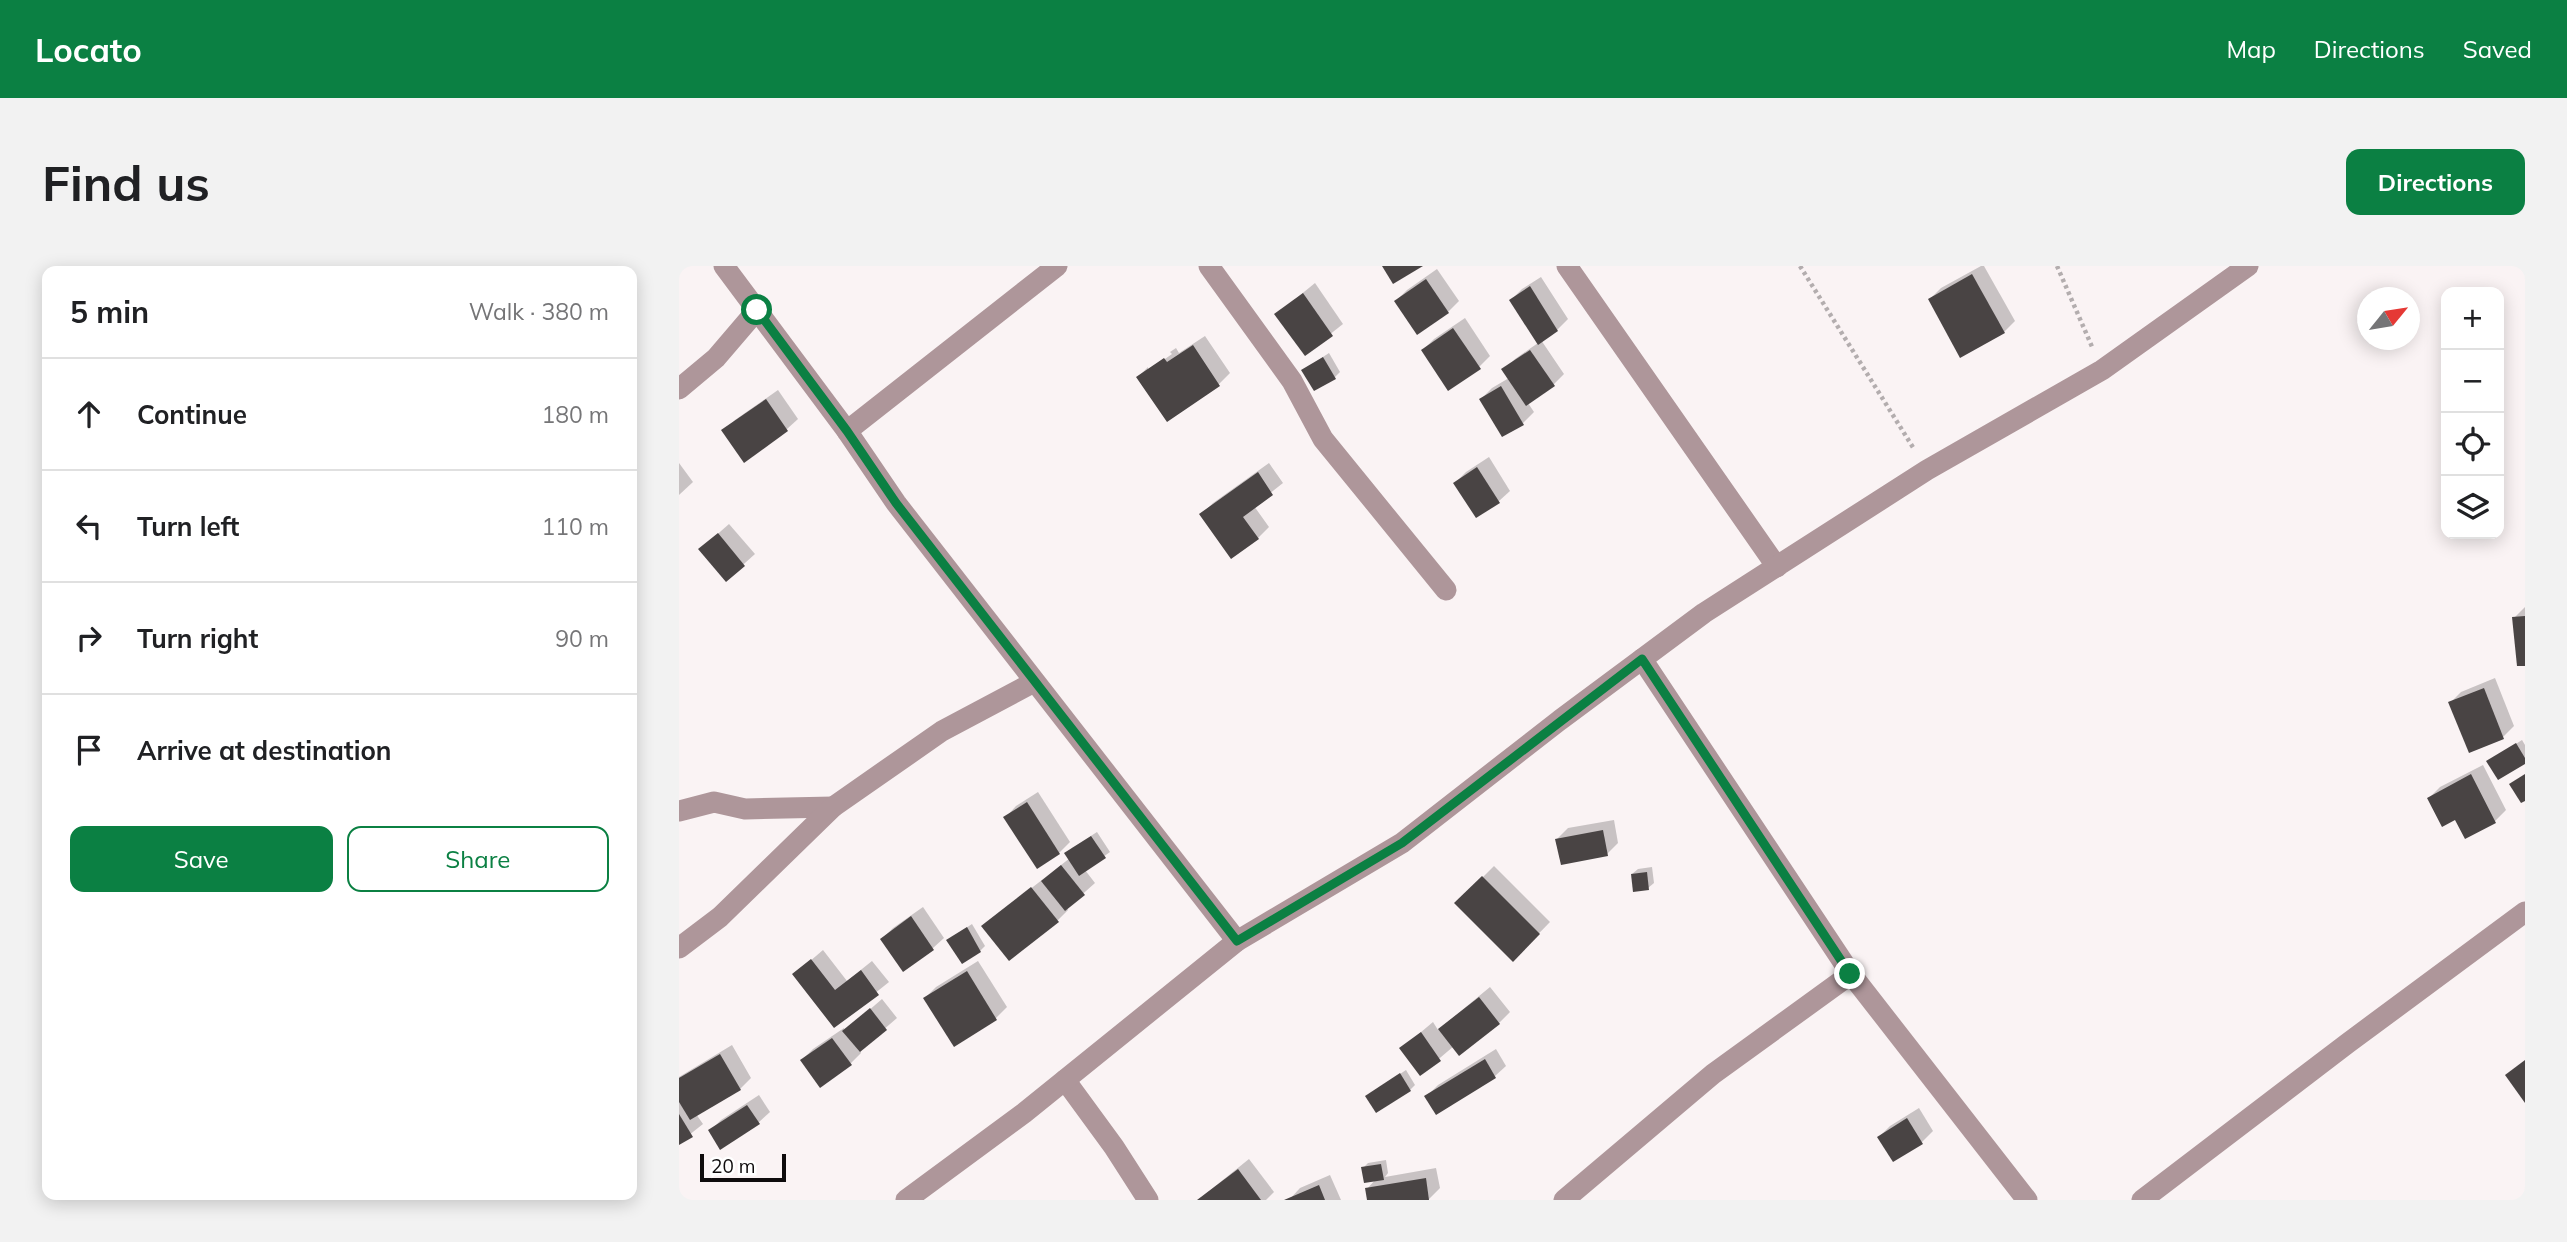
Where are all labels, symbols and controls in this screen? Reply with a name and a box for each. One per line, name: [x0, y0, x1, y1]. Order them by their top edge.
text: Locato: [35, 29, 142, 70]
text: Map: [2226, 34, 2276, 64]
text: Directions: [2314, 34, 2425, 64]
text: Saved: [2463, 34, 2532, 64]
button: Directions: [2346, 149, 2525, 215]
text: Find us: [42, 152, 210, 213]
north arrow: [2357, 287, 2420, 350]
map controls: [2441, 287, 2504, 539]
button: +: [2441, 287, 2504, 350]
text: 5 min: [70, 293, 149, 331]
route start: [741, 294, 772, 325]
text: Walk · 380 m: [469, 297, 609, 326]
button: −: [2441, 350, 2504, 413]
icon: ahead: [70, 395, 108, 433]
text: Continue: [137, 398, 247, 431]
text: 180 m: [541, 400, 609, 429]
button: locate: [2441, 413, 2504, 476]
button: layers: [2441, 476, 2504, 539]
icon: left: [70, 507, 108, 545]
text: Turn left: [137, 510, 239, 543]
text: 110 m: [541, 512, 609, 541]
icon: right: [70, 619, 108, 657]
text: Turn right: [137, 622, 258, 655]
text: 90 m: [555, 624, 609, 653]
icon: arrive: [70, 731, 108, 769]
text: Arrive at destination: [137, 734, 392, 767]
button: Save: [70, 826, 333, 892]
button: Share: [347, 826, 609, 892]
route end: [1834, 958, 1865, 989]
scale bar: [700, 1151, 786, 1183]
text: 20 m: [711, 1154, 755, 1178]

